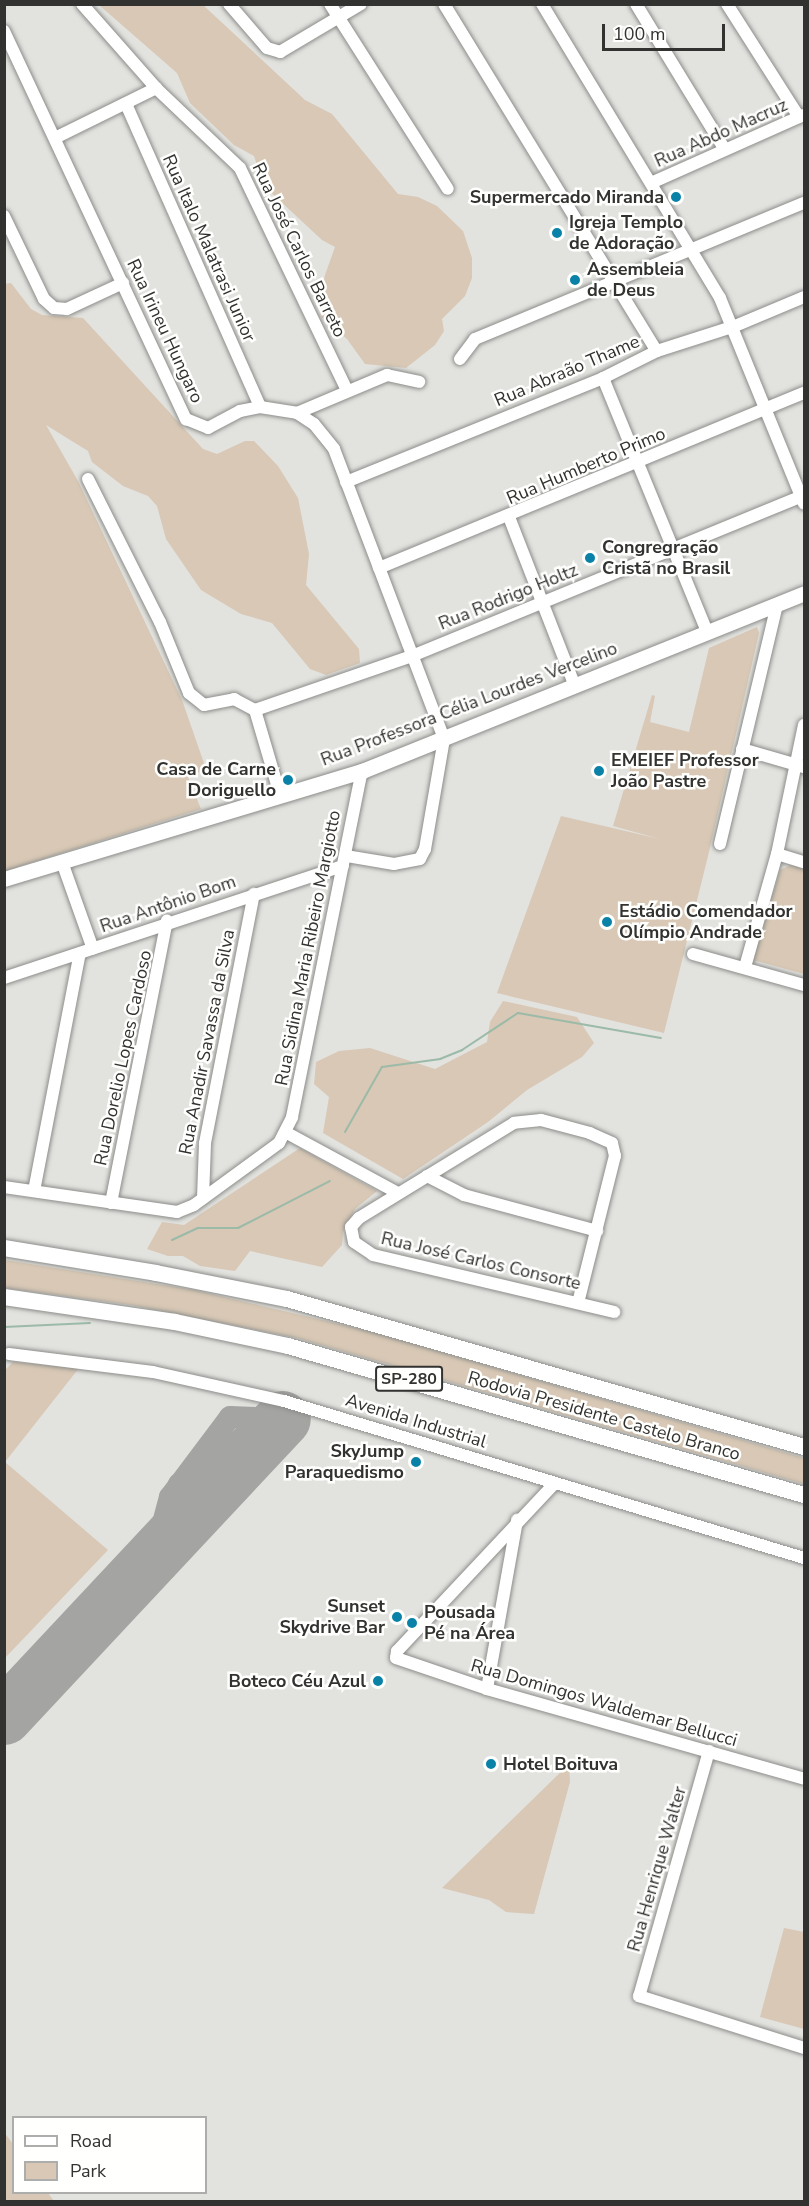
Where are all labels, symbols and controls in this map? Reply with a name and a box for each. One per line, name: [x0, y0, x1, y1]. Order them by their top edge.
scale bar: [605, 12, 728, 50]
text: 100 m: [613, 22, 665, 46]
street label: Rua Abdo Macruz: [651, 94, 791, 172]
street label: Rua Italo Malatrasi Junior: [158, 151, 260, 345]
street label: Rua José Carlos Barreto: [247, 159, 351, 341]
place label: Supermercado Miranda: [470, 186, 664, 208]
marker: Supermercado Miranda: [669, 190, 683, 204]
place label: Igreja Templo de Adoração: [569, 212, 683, 254]
marker: Igreja Templo de Adoração: [550, 226, 564, 240]
street label: Rua Irineu Hungaro: [122, 256, 208, 406]
place label: Assembleia de Deus: [587, 259, 684, 302]
marker: Assembleia de Deus: [568, 273, 582, 287]
street label: Rua Abraão Thame: [491, 331, 643, 411]
street label: Rua Humberto Primo: [503, 423, 669, 509]
place label: Congregração Cristã no Brasil: [602, 537, 730, 580]
marker: Congregração Cristã no Brasil: [583, 551, 597, 565]
street label: Rua Rodrigo Holtz: [435, 559, 581, 635]
street label: Rua Professora Célia Lourdes Vercelino: [318, 637, 620, 771]
place label: EMEIEF Professor João Pastre: [611, 750, 759, 792]
place label: Casa de Carne Doriguello: [156, 759, 276, 802]
marker: EMEIEF Professor João Pastre: [592, 764, 606, 778]
marker: Casa de Carne Doriguello: [281, 773, 295, 787]
street label: Rua Sidina Maria Ribeiro Margiotto: [271, 809, 345, 1087]
street label: Rua Antônio Bom: [97, 871, 239, 937]
place label: Estádio Comendador Olímpio Andrade: [619, 901, 793, 944]
marker: Estádio Comendador Olímpio Andrade: [600, 915, 614, 929]
street label: Rua Anadir Savassa da Silva: [175, 927, 239, 1157]
street label: Rua Dorelio Lopes Cardoso: [90, 948, 156, 1168]
street label: Rua José Carlos Consorte: [379, 1227, 583, 1295]
road number: SP-280: [374, 1366, 444, 1392]
street label: Rodovia Presidente Castelo Branco: [465, 1367, 743, 1465]
street label: Avenida Industrial: [343, 1389, 489, 1453]
place label: SkyJump Paraquedismo: [285, 1441, 404, 1484]
marker: SkyJump Paraquedismo: [409, 1455, 423, 1469]
place label: Sunset Skydrive Bar: [279, 1596, 385, 1638]
place label: Pousada Pé na Área: [424, 1602, 515, 1644]
marker: Sunset Skydrive Bar: [390, 1610, 404, 1624]
marker: Pousada Pé na Área: [405, 1616, 419, 1630]
street label: Rua Domingos Waldemar Bellucci: [468, 1655, 740, 1751]
place label: Boteco Céu Azul: [229, 1670, 366, 1692]
marker: Boteco Céu Azul: [371, 1674, 385, 1688]
place label: Hotel Boituva: [503, 1753, 618, 1775]
marker: Hotel Boituva: [484, 1757, 498, 1771]
street label: Rua Henrique Walter: [623, 1784, 691, 1954]
legend: [12, 2116, 207, 2194]
text: Road: [70, 2129, 112, 2153]
text: Park: [70, 2159, 106, 2183]

